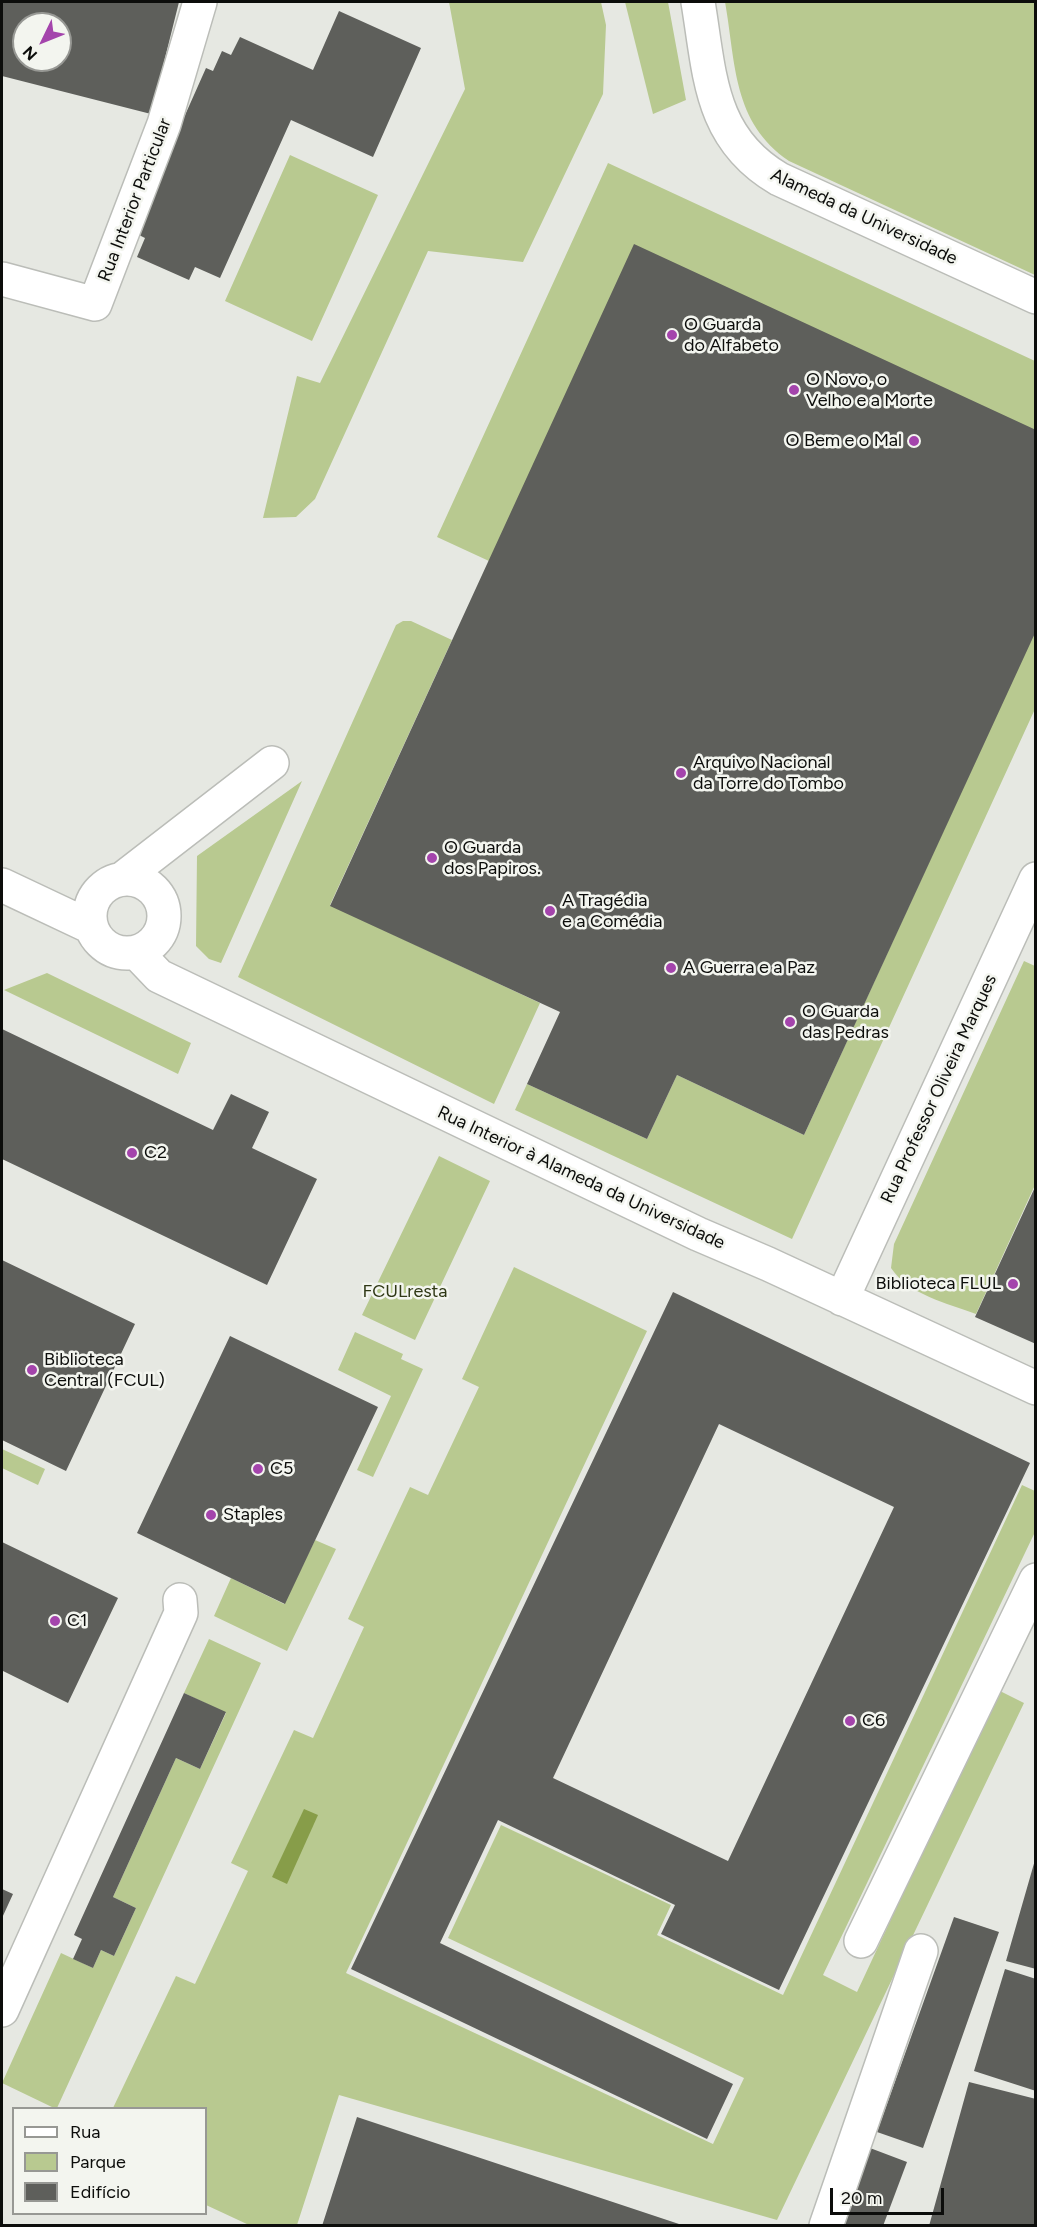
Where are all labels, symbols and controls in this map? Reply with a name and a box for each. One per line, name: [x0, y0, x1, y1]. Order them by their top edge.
north arrow: [12, 12, 72, 72]
text: N: [19, 42, 41, 64]
street label: Rua Interior Particular: [94, 115, 176, 285]
street label: Alameda da Universidade: [767, 164, 961, 270]
place label: O Guarda do Alfabeto: [684, 314, 779, 356]
marker: O Guarda do Alfabeto: [665, 328, 679, 342]
place label: O Novo, o Velho e a Morte: [806, 369, 933, 412]
marker: O Novo, o Velho e a Morte: [787, 383, 801, 397]
place label: O Bem e o Mal: [785, 430, 902, 452]
marker: O Bem e o Mal: [907, 434, 921, 448]
place label: Arquivo Nacional da Torre do Tombo: [693, 752, 844, 795]
marker: Arquivo Nacional da Torre do Tombo: [674, 766, 688, 780]
place label: O Guarda dos Papiros.: [444, 837, 541, 880]
marker: O Guarda dos Papiros.: [425, 851, 439, 865]
place label: A Tragédia e a Comédia: [562, 890, 662, 932]
marker: A Tragédia e a Comédia: [543, 904, 557, 918]
place label: A Guerra e a Paz: [683, 957, 815, 979]
marker: A Guerra e a Paz: [664, 961, 678, 975]
street label: Rua Professor Oliveira Marques: [876, 971, 1002, 1207]
place label: O Guarda das Pedras: [802, 1001, 889, 1044]
marker: O Guarda das Pedras: [783, 1015, 797, 1029]
street label: Rua Interior à Alameda da Universidade: [434, 1102, 728, 1254]
place label: C2: [144, 1142, 167, 1164]
marker: C2: [125, 1146, 139, 1160]
place label: Biblioteca FLUL: [876, 1273, 1001, 1295]
marker: Biblioteca FLUL: [1006, 1277, 1020, 1291]
park label: FCULresta: [362, 1281, 448, 1303]
place label: Biblioteca Central (FCUL): [44, 1349, 165, 1392]
marker: Biblioteca Central (FCUL): [25, 1363, 39, 1377]
place label: C5: [270, 1458, 293, 1480]
marker: C5: [251, 1462, 265, 1476]
place label: Staples: [223, 1504, 283, 1526]
marker: Staples: [204, 1508, 218, 1522]
place label: C1: [67, 1610, 87, 1632]
marker: C1: [48, 1614, 62, 1628]
place label: C6: [862, 1710, 885, 1732]
marker: C6: [843, 1714, 857, 1728]
legend: [12, 2107, 207, 2215]
text: Rua: [70, 2121, 101, 2143]
text: Parque: [70, 2151, 126, 2173]
scale bar: [833, 2176, 947, 2214]
text: Edifício: [70, 2181, 131, 2203]
text: 20 m: [841, 2187, 882, 2209]

